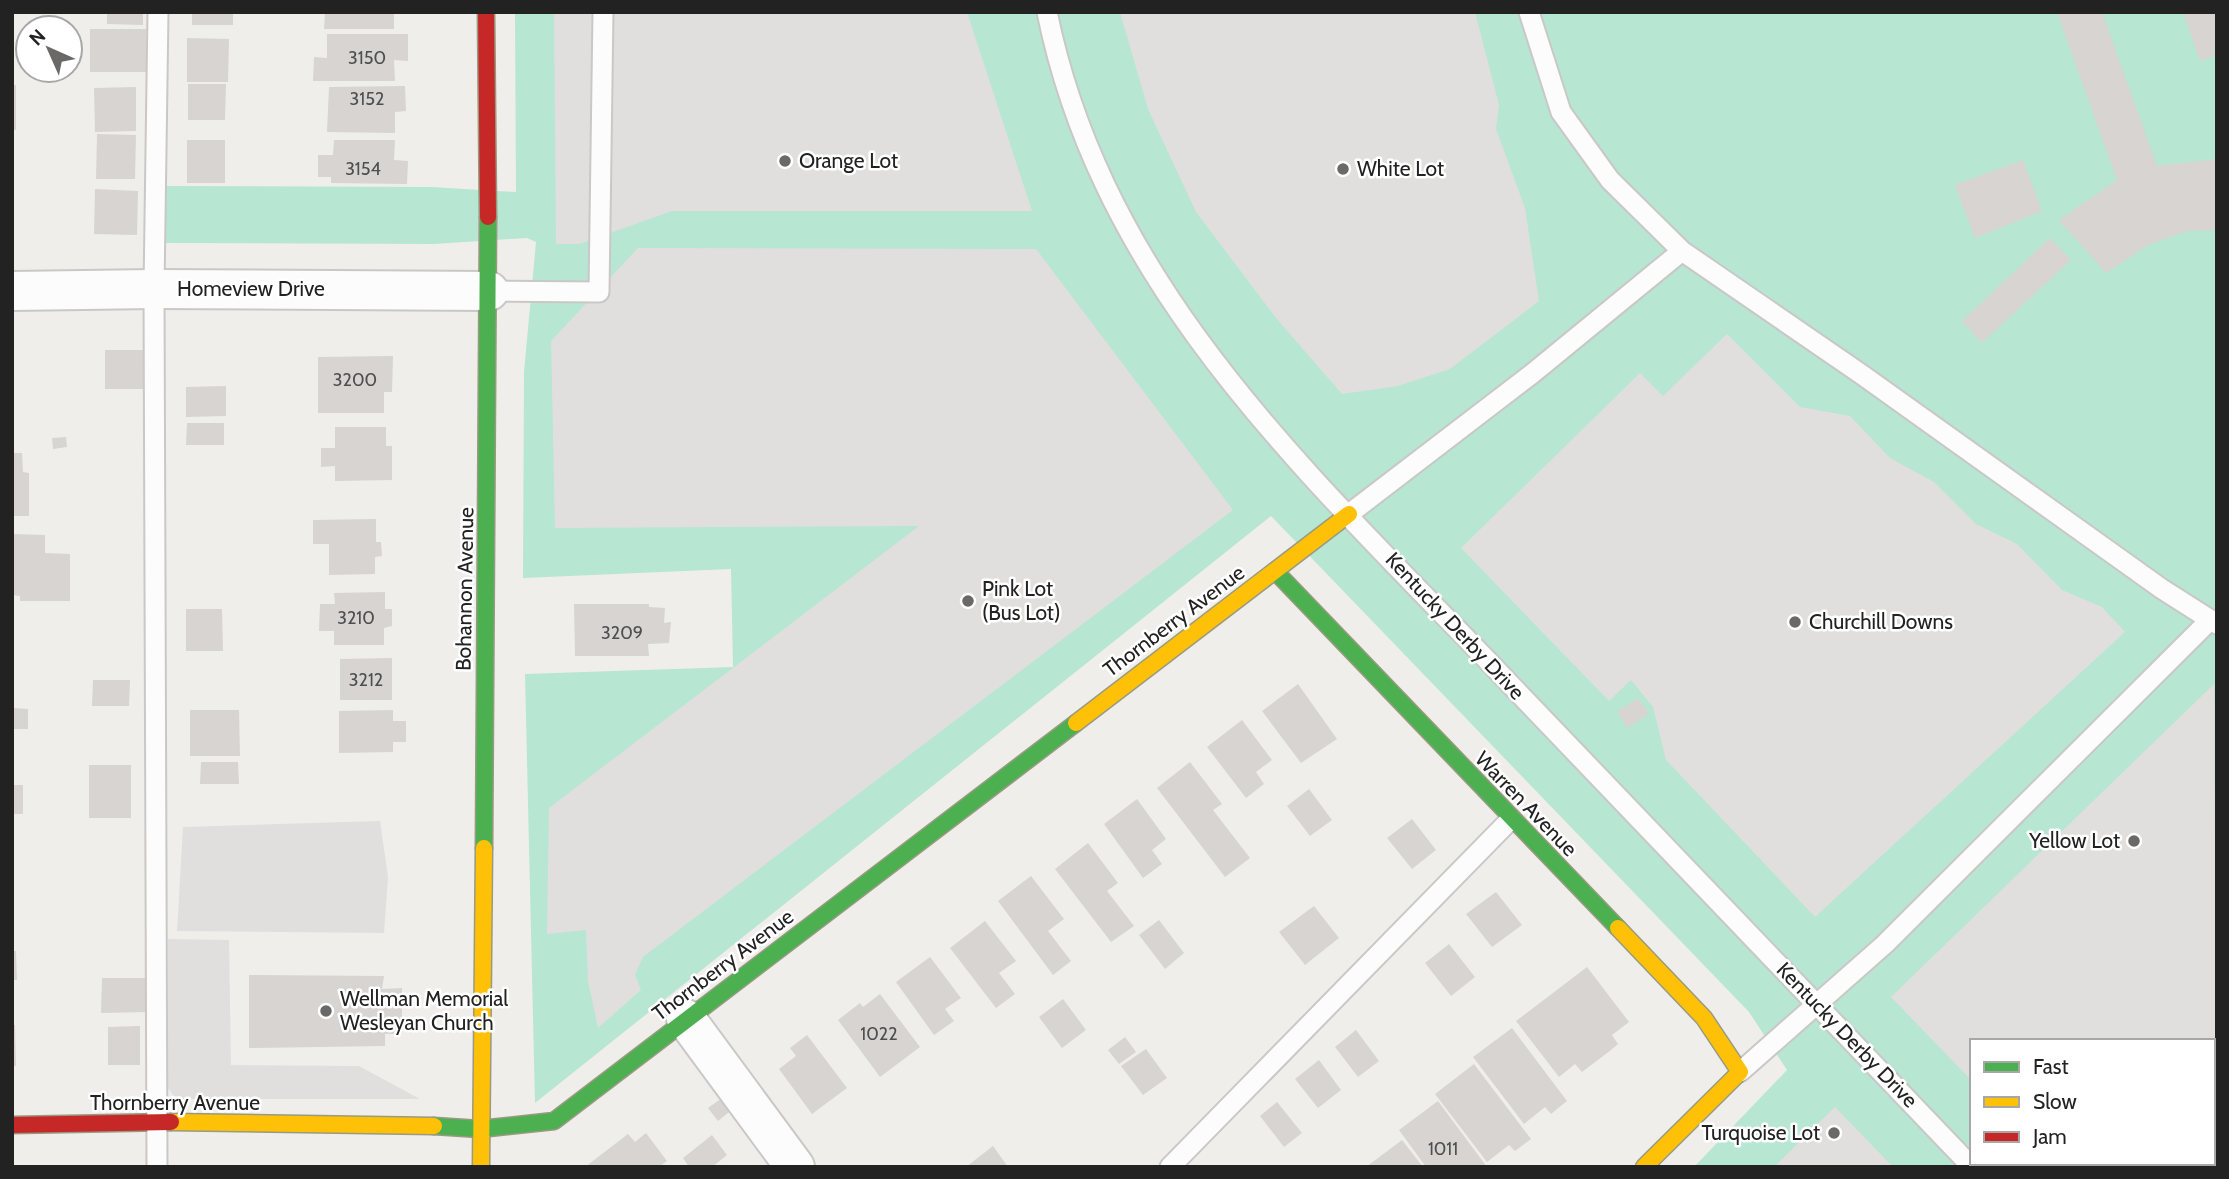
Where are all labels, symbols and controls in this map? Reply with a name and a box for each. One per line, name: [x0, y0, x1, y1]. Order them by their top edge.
north arrow: [14, 14, 84, 84]
text: N: [24, 24, 50, 50]
house number: 3150: [348, 47, 386, 69]
house number: 3152: [350, 88, 384, 110]
place label: Orange Lot: [799, 148, 898, 173]
marker: Orange Lot: [777, 153, 793, 169]
place label: White Lot: [1357, 156, 1444, 181]
house number: 3154: [345, 158, 381, 180]
marker: White Lot: [1335, 161, 1351, 177]
street label: Homeview Drive: [177, 276, 325, 301]
house number: 3200: [333, 369, 377, 391]
street label: Bohannon Avenue: [451, 507, 478, 671]
street label: Kentucky Derby Drive: [1381, 547, 1530, 705]
street label: Thornberry Avenue: [1098, 559, 1249, 682]
place label: Pink Lot (Bus Lot): [982, 576, 1061, 625]
marker: Pink Lot (Bus Lot): [960, 593, 976, 609]
house number: 3210: [337, 607, 375, 629]
place label: Churchill Downs: [1809, 609, 1953, 634]
marker: Churchill Downs: [1787, 614, 1803, 630]
house number: 3209: [601, 622, 643, 644]
house number: 3212: [349, 669, 383, 691]
street label: Warren Avenue: [1470, 746, 1583, 861]
place label: Yellow Lot: [2028, 828, 2120, 853]
marker: Yellow Lot: [2126, 833, 2142, 849]
street label: Thornberry Avenue: [647, 903, 798, 1026]
street label: Kentucky Derby Drive: [1772, 957, 1923, 1113]
place label: Wellman Memorial Wesleyan Church: [340, 986, 508, 1035]
marker: Wellman Memorial Wesleyan Church: [318, 1003, 334, 1019]
house number: 1022: [860, 1023, 898, 1045]
legend: [1970, 1039, 2215, 1165]
text: Fast: [2033, 1054, 2069, 1079]
text: Slow: [2033, 1089, 2077, 1114]
street label: Thornberry Avenue: [90, 1090, 260, 1115]
place label: Turquoise Lot: [1702, 1120, 1820, 1145]
text: Jam: [2032, 1124, 2067, 1149]
marker: Turquoise Lot: [1826, 1125, 1842, 1141]
house number: 1011: [1428, 1138, 1458, 1160]

